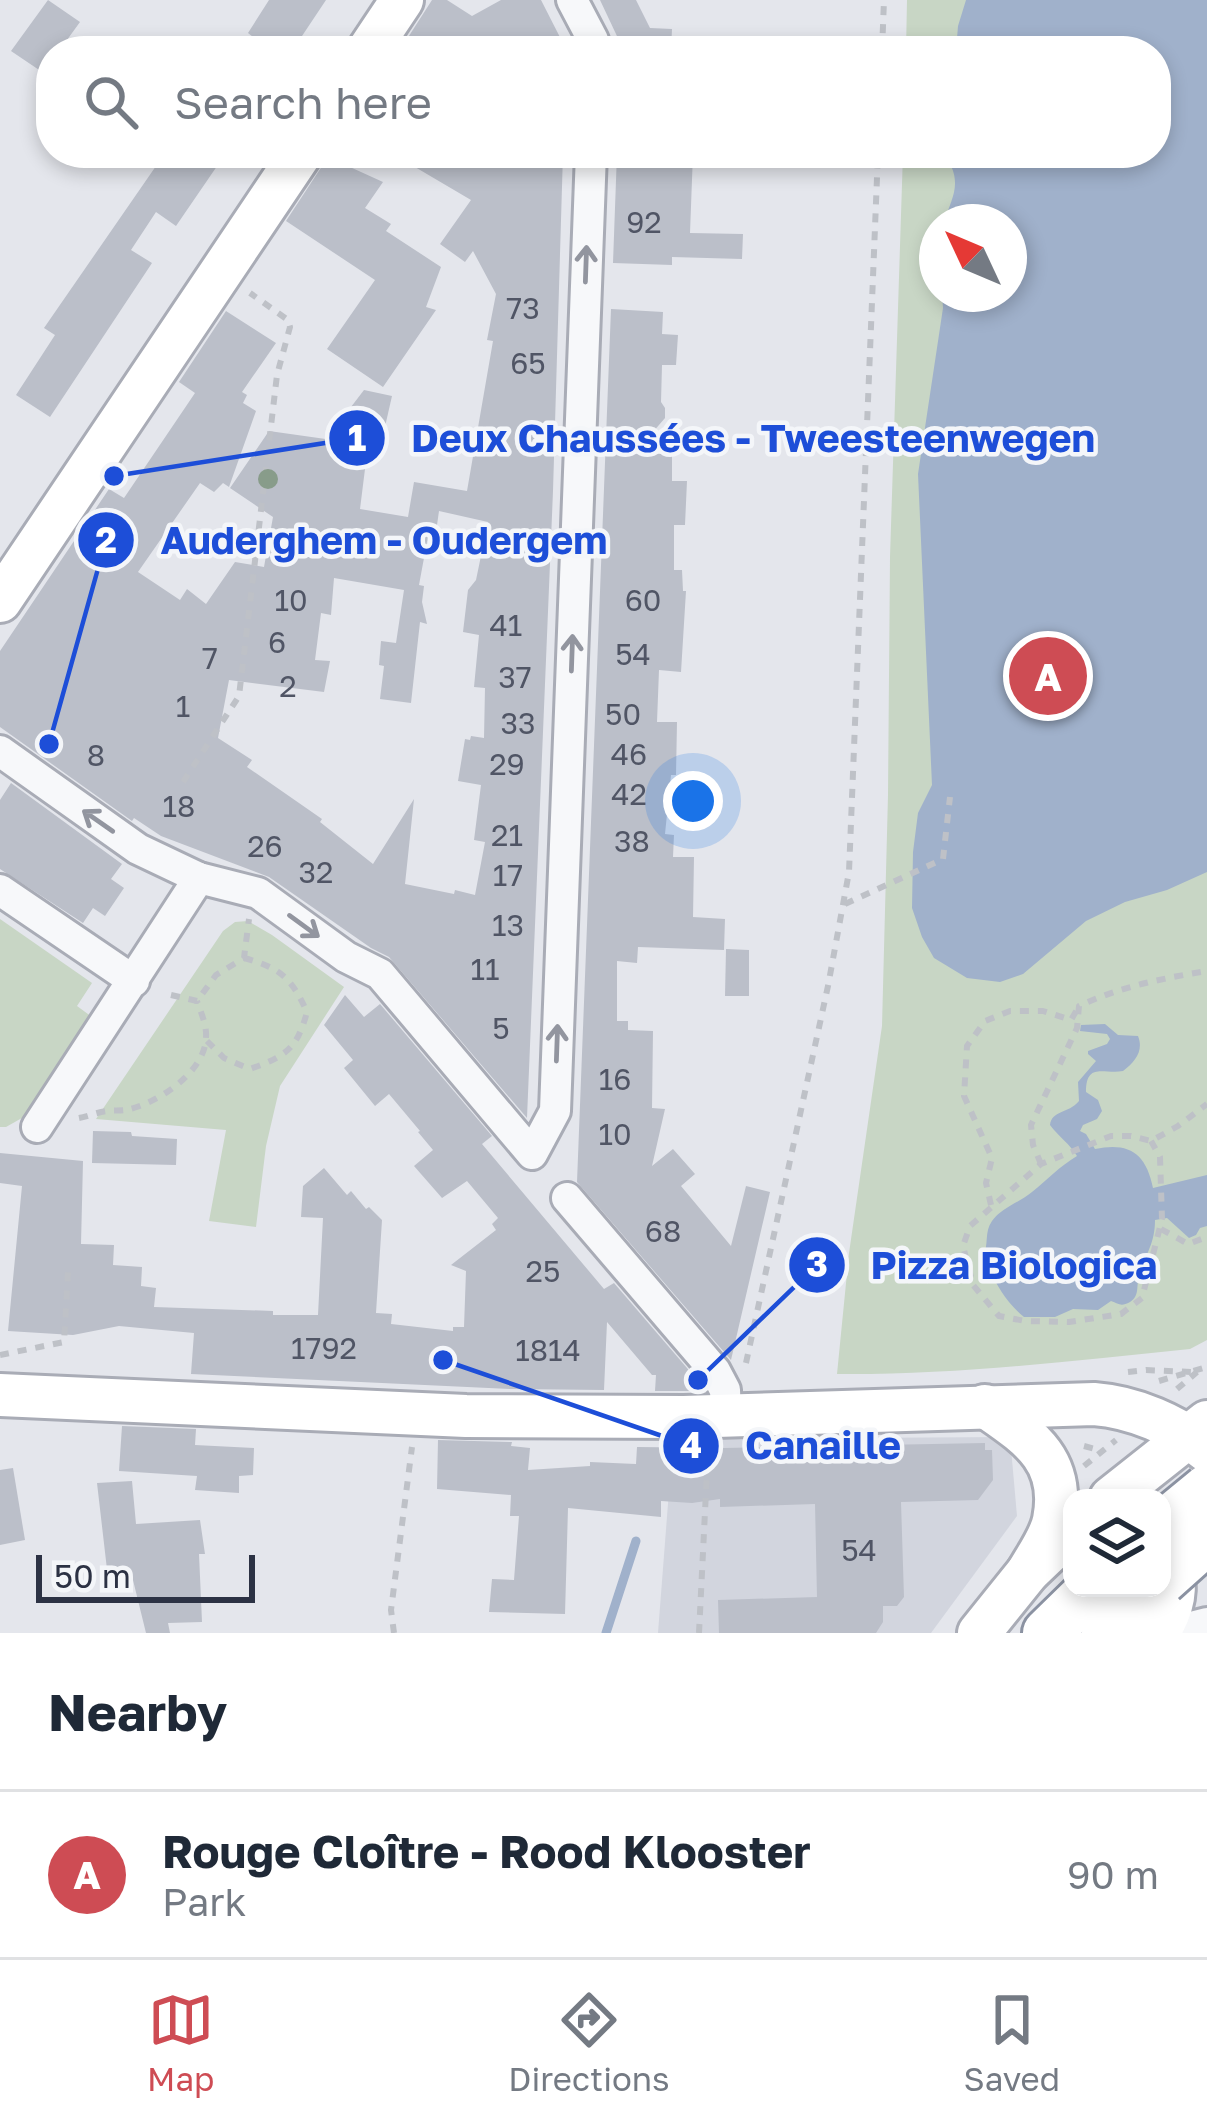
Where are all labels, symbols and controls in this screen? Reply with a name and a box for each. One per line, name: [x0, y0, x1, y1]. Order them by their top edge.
search box: [36, 36, 1171, 168]
icon: search: [78, 69, 144, 135]
text: Search here: [174, 75, 432, 129]
house number: 92: [626, 204, 662, 240]
north arrow: [919, 204, 1027, 312]
one-way arrow: [575, 245, 598, 284]
house number: 73: [506, 290, 540, 326]
house number: 65: [510, 345, 546, 381]
callout: Deux Chaussées - Tweesteenwegen: [327, 401, 1119, 476]
text: Deux Chaussées - Tweesteenwegen: [411, 414, 1095, 461]
text: 1: [348, 416, 366, 459]
callout: Auderghem - Oudergem: [76, 503, 631, 578]
text: Auderghem - Oudergem: [161, 516, 607, 563]
text: 2: [95, 518, 117, 561]
house number: 10: [274, 582, 308, 618]
house number: 60: [625, 582, 661, 618]
house number: 41: [490, 607, 522, 643]
house number: 6: [268, 624, 286, 660]
pin: A: [1009, 631, 1087, 721]
one-way arrow: [561, 634, 584, 673]
house number: 54: [615, 636, 651, 672]
house number: 7: [202, 640, 218, 676]
house number: 37: [498, 659, 532, 695]
house number: 2: [279, 668, 297, 704]
house number: 1: [176, 688, 190, 724]
house number: 50: [605, 696, 641, 732]
house number: 33: [500, 705, 536, 741]
house number: 46: [611, 736, 647, 772]
house number: 8: [87, 737, 105, 773]
house number: 29: [489, 746, 525, 782]
your location: [663, 771, 723, 831]
house number: 42: [611, 776, 647, 812]
house number: 18: [163, 788, 195, 824]
one-way arrow: [82, 808, 115, 834]
house number: 21: [491, 817, 523, 853]
house number: 38: [614, 823, 650, 859]
house number: 26: [247, 828, 283, 864]
house number: 32: [299, 854, 333, 890]
house number: 17: [493, 857, 523, 893]
house number: 13: [492, 907, 524, 943]
one-way arrow: [287, 913, 320, 938]
house number: 11: [470, 951, 500, 987]
house number: 5: [492, 1010, 510, 1046]
one-way arrow: [546, 1024, 569, 1063]
house number: 16: [599, 1061, 631, 1097]
house number: 10: [598, 1116, 632, 1152]
house number: 68: [645, 1213, 681, 1249]
callout: Pizza Biologica: [787, 1227, 1182, 1302]
text: Pizza Biologica: [871, 1241, 1157, 1288]
text: 3: [806, 1242, 828, 1285]
house number: 25: [526, 1253, 560, 1289]
house number: 1792: [291, 1330, 357, 1366]
house number: 1814: [515, 1332, 581, 1368]
callout: Canaille: [661, 1408, 925, 1483]
text: Canaille: [745, 1421, 901, 1468]
text: 4: [680, 1423, 702, 1466]
map controls: [1063, 1489, 1171, 1597]
button: layers: [1063, 1489, 1171, 1597]
house number: 54: [841, 1532, 877, 1568]
scale bar: [36, 1549, 255, 1602]
text: 50 m: [54, 1556, 131, 1595]
text: Nearby: [48, 1681, 227, 1742]
text: Rouge Cloître - Rood Klooster: [162, 1824, 811, 1878]
text: A: [73, 1851, 101, 1898]
text: 90 m: [1067, 1851, 1159, 1898]
text: Park: [162, 1878, 246, 1925]
tab: Map: [147, 1987, 214, 2098]
tab: Directions: [508, 1987, 670, 2098]
tab: Saved: [964, 1987, 1060, 2098]

